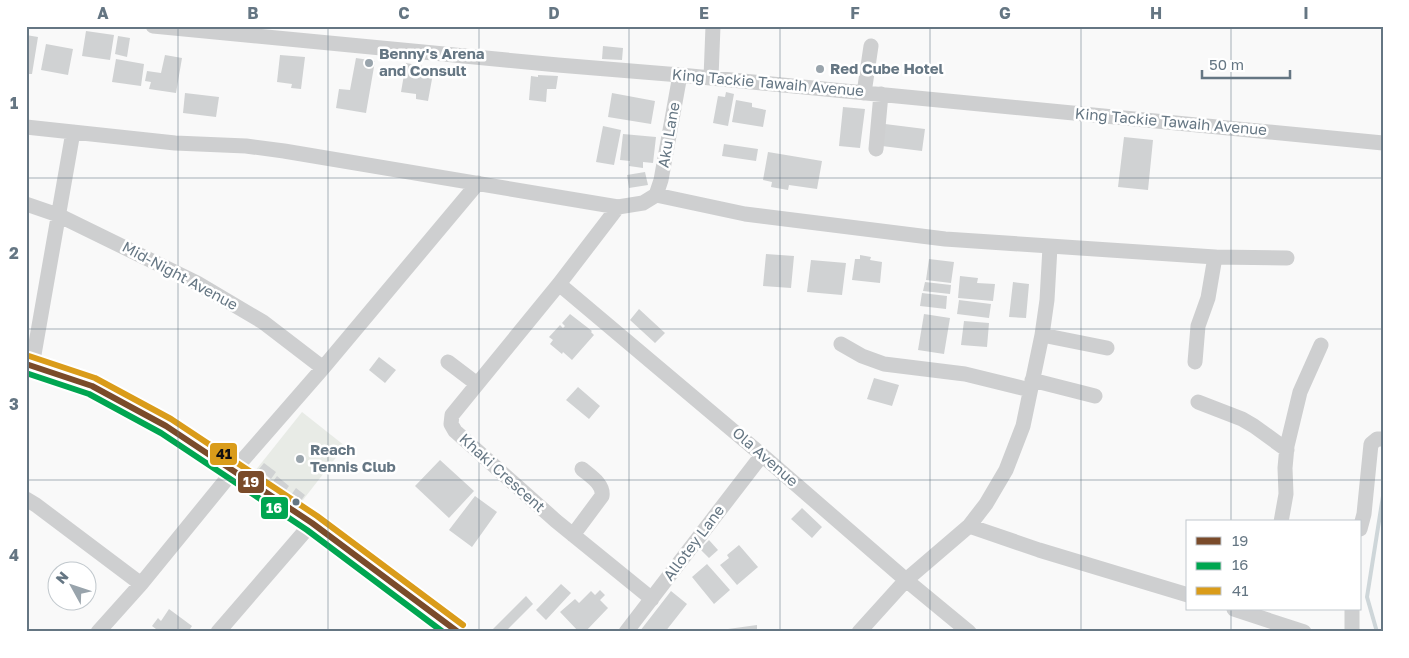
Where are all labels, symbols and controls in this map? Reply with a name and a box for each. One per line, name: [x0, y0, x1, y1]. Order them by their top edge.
text: A: [97, 3, 109, 23]
text: B: [247, 3, 259, 23]
text: C: [398, 3, 410, 23]
text: D: [548, 3, 560, 23]
text: E: [699, 3, 709, 23]
text: F: [850, 3, 860, 23]
text: G: [999, 3, 1011, 23]
text: H: [1150, 3, 1162, 23]
text: I: [1303, 3, 1309, 23]
place label: Benny's Arena and Consult: [379, 44, 485, 79]
scale bar: [1202, 48, 1289, 80]
text: 50 m: [1209, 55, 1244, 73]
marker: Benny's Arena and Consult: [363, 57, 375, 69]
place label: Red Cube Hotel: [830, 59, 944, 77]
marker: Red Cube Hotel: [814, 63, 826, 75]
street label: King Tackie Tawaih Avenue: [671, 65, 865, 99]
text: 1: [10, 93, 18, 113]
street label: Aku Lane: [653, 100, 683, 169]
street label: King Tackie Tawaih Avenue: [1074, 104, 1268, 138]
street label: Mid-Night Avenue: [120, 237, 242, 313]
text: 2: [9, 243, 19, 263]
text: 3: [9, 394, 19, 414]
street label: Ola Avenue: [729, 423, 802, 490]
street label: Khaki Crescent: [456, 429, 549, 515]
place label: Reach Tennis Club: [310, 440, 396, 475]
line badge: 41: [209, 442, 238, 466]
text: 41: [216, 445, 232, 462]
marker: Reach Tennis Club: [294, 453, 306, 465]
line badge: 19: [237, 470, 265, 494]
text: 19: [243, 473, 259, 490]
line badge: 16: [260, 496, 289, 520]
unlabelled marker: [291, 497, 301, 507]
text: 16: [266, 499, 282, 516]
street label: Allotey Lane: [659, 501, 728, 584]
legend: [1186, 520, 1362, 610]
text: 19: [1232, 531, 1248, 549]
text: 4: [9, 545, 19, 565]
text: 16: [1232, 555, 1248, 573]
north arrow: [48, 560, 98, 610]
text: N: [52, 568, 72, 587]
text: 41: [1232, 581, 1248, 599]

